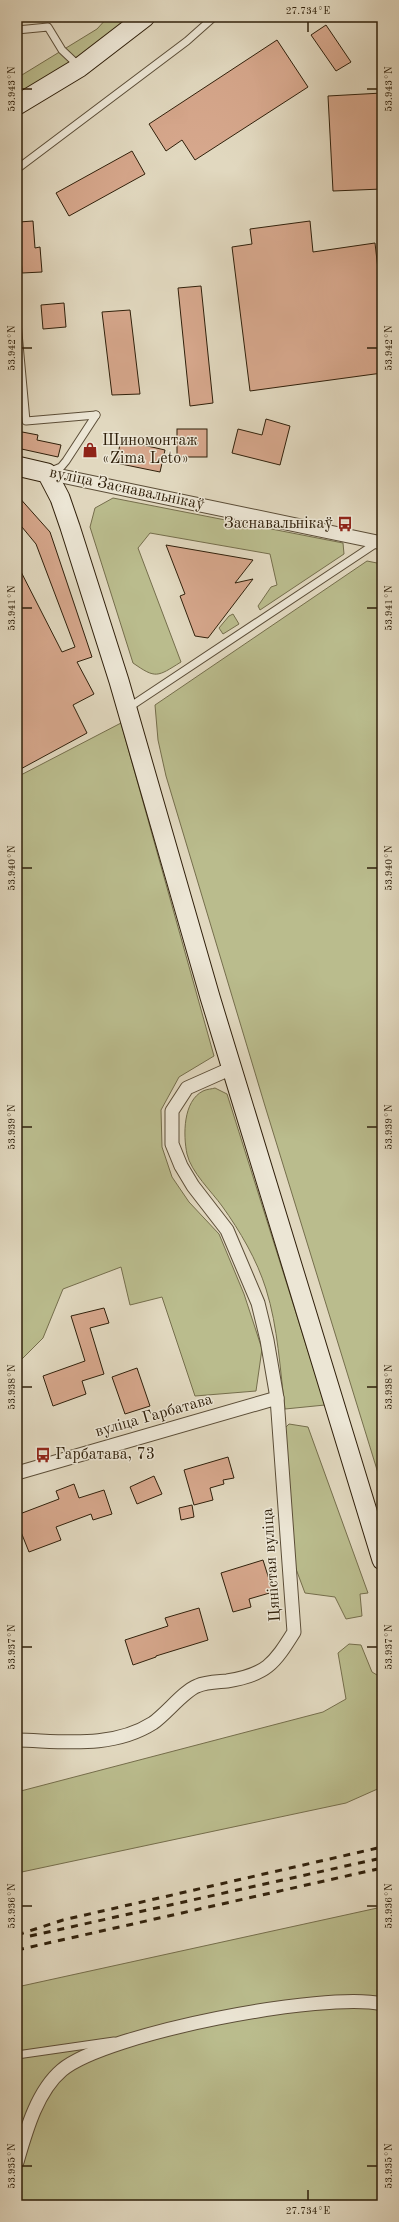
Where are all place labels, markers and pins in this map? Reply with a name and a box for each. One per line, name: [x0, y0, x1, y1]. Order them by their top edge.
place label: Шиномонтаж «Zima Leto»: [102, 433, 198, 467]
shop icon: Шиномонтаж «Zima Leto»: [81, 441, 99, 459]
bus stop icon: Заснавальнікаў: [336, 515, 354, 533]
place label: Заснавальнікаў: [224, 516, 334, 532]
bus stop icon: Гарбатава, 73: [34, 1446, 52, 1464]
place label: Гарбатава, 73: [55, 1447, 155, 1463]

